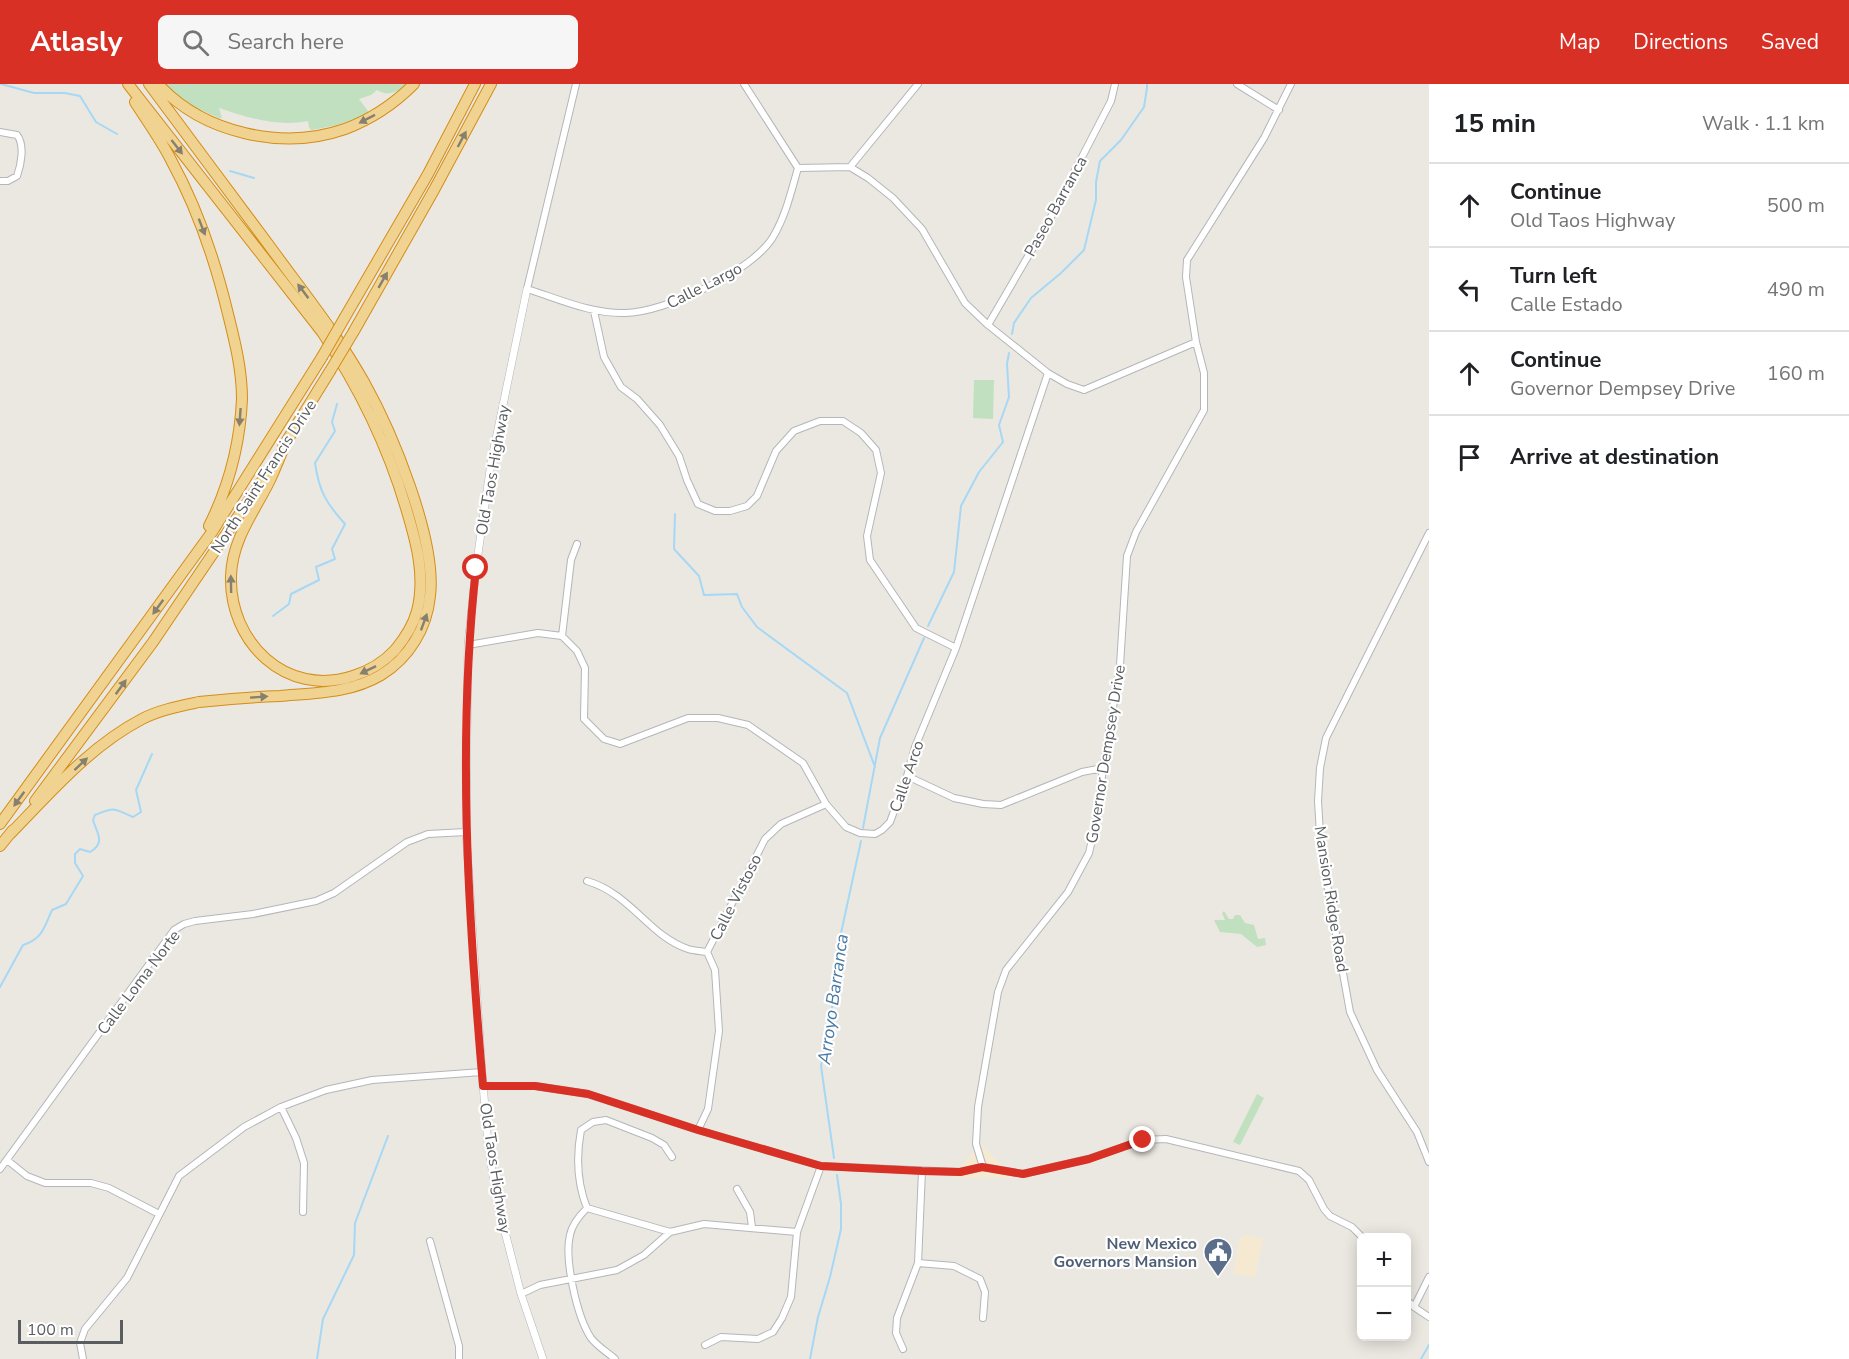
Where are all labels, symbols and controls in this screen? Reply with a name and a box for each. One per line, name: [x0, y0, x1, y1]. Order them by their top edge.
search box: [158, 15, 578, 69]
text: Atlasly: [30, 23, 122, 61]
icon: search: [179, 26, 212, 59]
text: Search here: [227, 27, 344, 57]
text: Map: [1559, 28, 1600, 56]
text: Directions: [1633, 28, 1728, 56]
text: Saved: [1761, 28, 1819, 56]
text: 15 min: [1453, 106, 1536, 141]
text: Walk · 1.1 km: [1702, 110, 1825, 137]
one-way arrow: [359, 114, 376, 124]
one-way arrow: [457, 130, 467, 147]
one-way arrow: [171, 139, 183, 154]
street label: Paseo Barranca: [1019, 152, 1093, 261]
text: Continue: [1510, 177, 1601, 207]
icon: ahead: [1453, 189, 1486, 222]
text: 500 m: [1767, 192, 1825, 219]
text: Old Taos Highway: [1510, 207, 1675, 234]
one-way arrow: [198, 218, 207, 236]
street label: Calle Largo: [663, 257, 746, 314]
text: Turn left: [1510, 261, 1597, 291]
one-way arrow: [378, 272, 389, 288]
icon: left: [1453, 273, 1486, 306]
text: 490 m: [1767, 276, 1825, 303]
one-way arrow: [297, 283, 309, 298]
text: Calle Estado: [1510, 291, 1623, 318]
text: Continue: [1510, 345, 1601, 375]
icon: ahead: [1453, 357, 1486, 390]
text: 160 m: [1767, 360, 1825, 387]
text: Governor Dempsey Drive: [1510, 375, 1735, 402]
street label: North Saint Francis Drive: [206, 395, 322, 558]
street label: Old Taos Highway: [471, 402, 515, 537]
one-way arrow: [236, 407, 245, 426]
icon: arrive: [1453, 441, 1486, 474]
text: Arrive at destination: [1510, 442, 1719, 472]
route start: [462, 554, 488, 580]
one-way arrow: [227, 574, 236, 593]
one-way arrow: [152, 599, 164, 615]
one-way arrow: [419, 613, 429, 631]
street label: Governor Dempsey Drive: [1081, 663, 1131, 845]
one-way arrow: [359, 664, 377, 674]
one-way arrow: [115, 679, 127, 695]
one-way arrow: [249, 692, 268, 702]
street label: Calle Arco: [884, 737, 929, 815]
one-way arrow: [74, 757, 88, 771]
one-way arrow: [13, 791, 25, 807]
street label: Mansion Ridge Road: [1309, 824, 1353, 974]
street label: Calle Vistoso: [705, 850, 767, 944]
street label: Calle Loma Norte: [92, 926, 185, 1039]
water label: Arroyo Barranca: [812, 932, 854, 1067]
street label: Old Taos Highway: [474, 1101, 516, 1236]
route end: [1129, 1126, 1155, 1152]
place label: New Mexico Governors Mansion: [1054, 1233, 1197, 1273]
map controls: [1357, 1233, 1411, 1341]
button: +: [1357, 1233, 1411, 1287]
public building icon: New Mexico Governors Mansion: [1202, 1236, 1234, 1278]
button: −: [1357, 1287, 1411, 1341]
scale bar: [18, 1317, 123, 1344]
text: 100 m: [27, 1319, 74, 1341]

